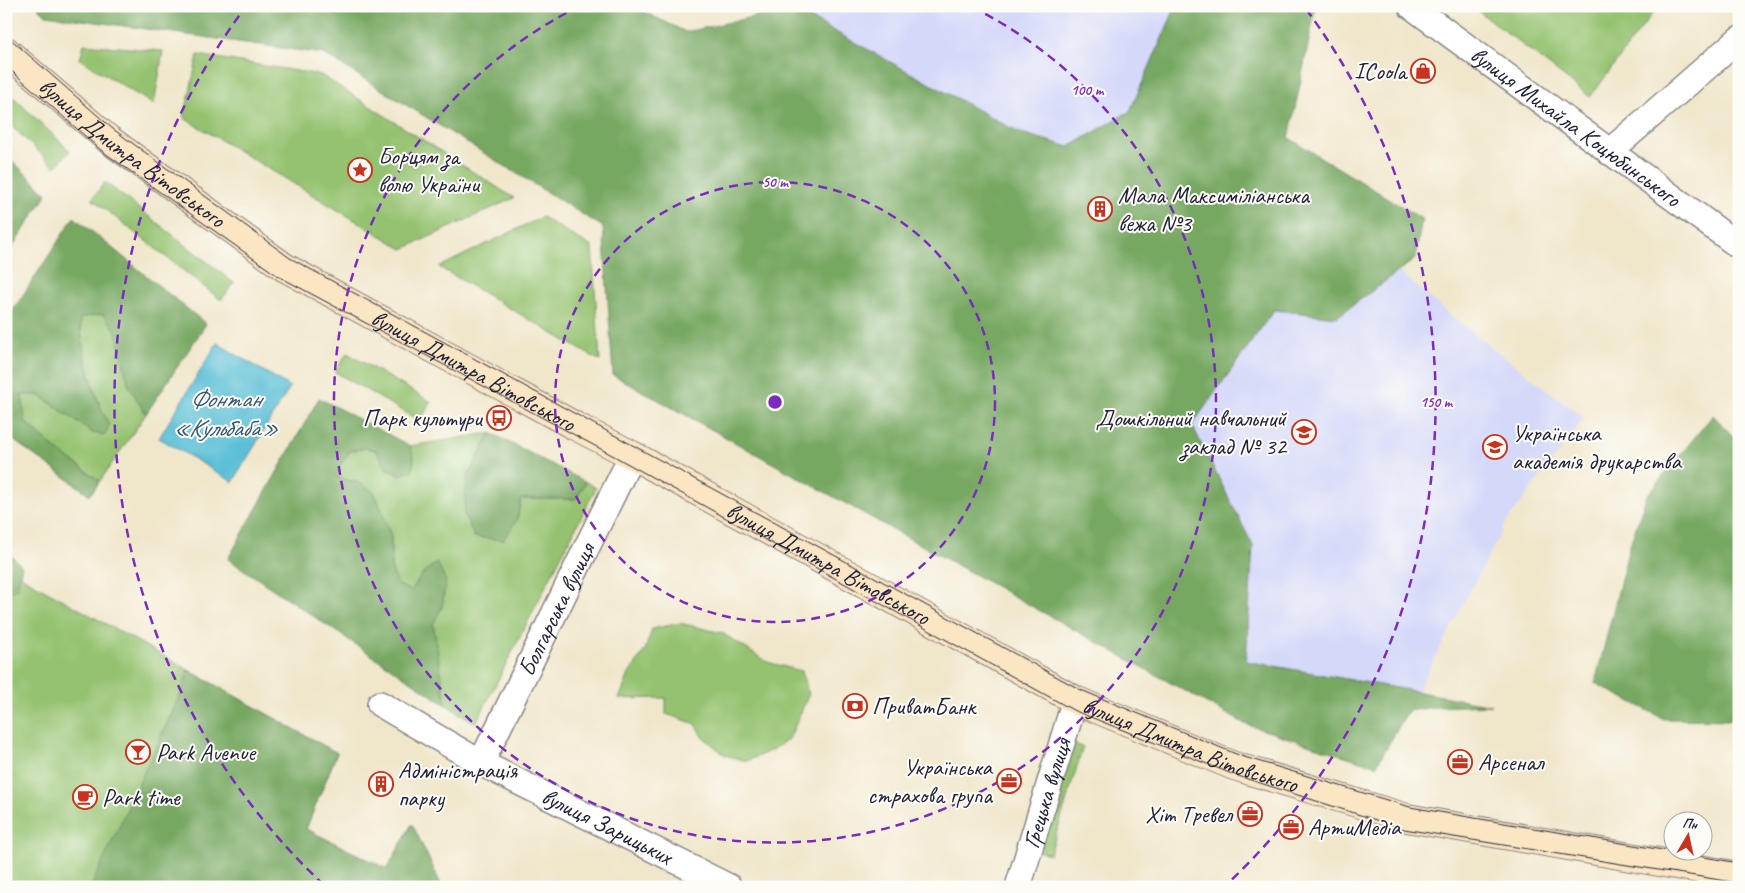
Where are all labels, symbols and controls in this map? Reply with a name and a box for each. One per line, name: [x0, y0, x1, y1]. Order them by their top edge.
street label: вулиця Михайла Коцюбинського: [1465, 40, 1688, 214]
place label: ICoola: [1354, 56, 1408, 86]
shop icon: ICoola: [1410, 58, 1436, 84]
street label: вулиця Дмитра Вітовського: [33, 71, 232, 235]
text: 100 m: [1071, 81, 1105, 100]
place label: Борцям за волю України: [378, 141, 481, 199]
place icon: Борцям за волю України: [347, 157, 373, 183]
text: 50 m: [762, 173, 789, 192]
place label: Мала Максиміліанська вежа №3: [1118, 180, 1310, 238]
building icon: Мала Максиміліанська вежа №3: [1087, 196, 1113, 222]
street label: вулиця Дмитра Вітовського: [366, 303, 582, 439]
water label: Фонтан «Кульбаба»: [173, 383, 279, 444]
centre of rings: [766, 393, 784, 411]
text: 150 m: [1420, 393, 1454, 412]
place label: Парк культури: [363, 403, 484, 433]
place label: Дошкільний навчальний заклад № 32: [1096, 403, 1288, 462]
bus stop icon: Парк культури: [486, 405, 512, 431]
place label: Українська академія друкарства: [1512, 418, 1682, 476]
school or university icon: Дошкільний навчальний заклад № 32: [1291, 419, 1317, 445]
school or university icon: Українська академія друкарства: [1482, 434, 1508, 460]
street label: вулиця Дмитра Вітовського: [721, 495, 936, 632]
street label: Болгарська вулиця: [511, 536, 602, 681]
street label: вулиця Дмитра Вітовського: [1078, 690, 1303, 800]
place label: ПриватБанк: [872, 691, 978, 721]
bank icon: ПриватБанк: [842, 693, 868, 719]
street label: Грецька вулиця: [1016, 733, 1078, 852]
place label: Park Avenue: [156, 737, 257, 767]
bar icon: Park Avenue: [125, 739, 151, 765]
place label: Арсенал: [1478, 747, 1545, 777]
office icon: Арсенал: [1447, 749, 1473, 775]
place label: Українська страхова група: [868, 752, 994, 810]
place label: Адміністрація парку: [398, 755, 519, 813]
office icon: Українська страхова група: [996, 768, 1022, 794]
building icon: Адміністрація парку: [368, 771, 394, 797]
street label: вулиця Зарицьких: [537, 781, 679, 872]
place label: Park time: [102, 782, 182, 812]
cafe icon: Park time: [72, 784, 98, 810]
place label: Хіт Тревел: [1145, 799, 1233, 829]
office icon: Хіт Тревел: [1237, 801, 1263, 827]
north arrow: [1662, 810, 1712, 860]
place label: АртиМедіа: [1308, 812, 1402, 842]
office icon: АртиМедіа: [1278, 814, 1304, 840]
text: Пн: [1681, 814, 1699, 833]

